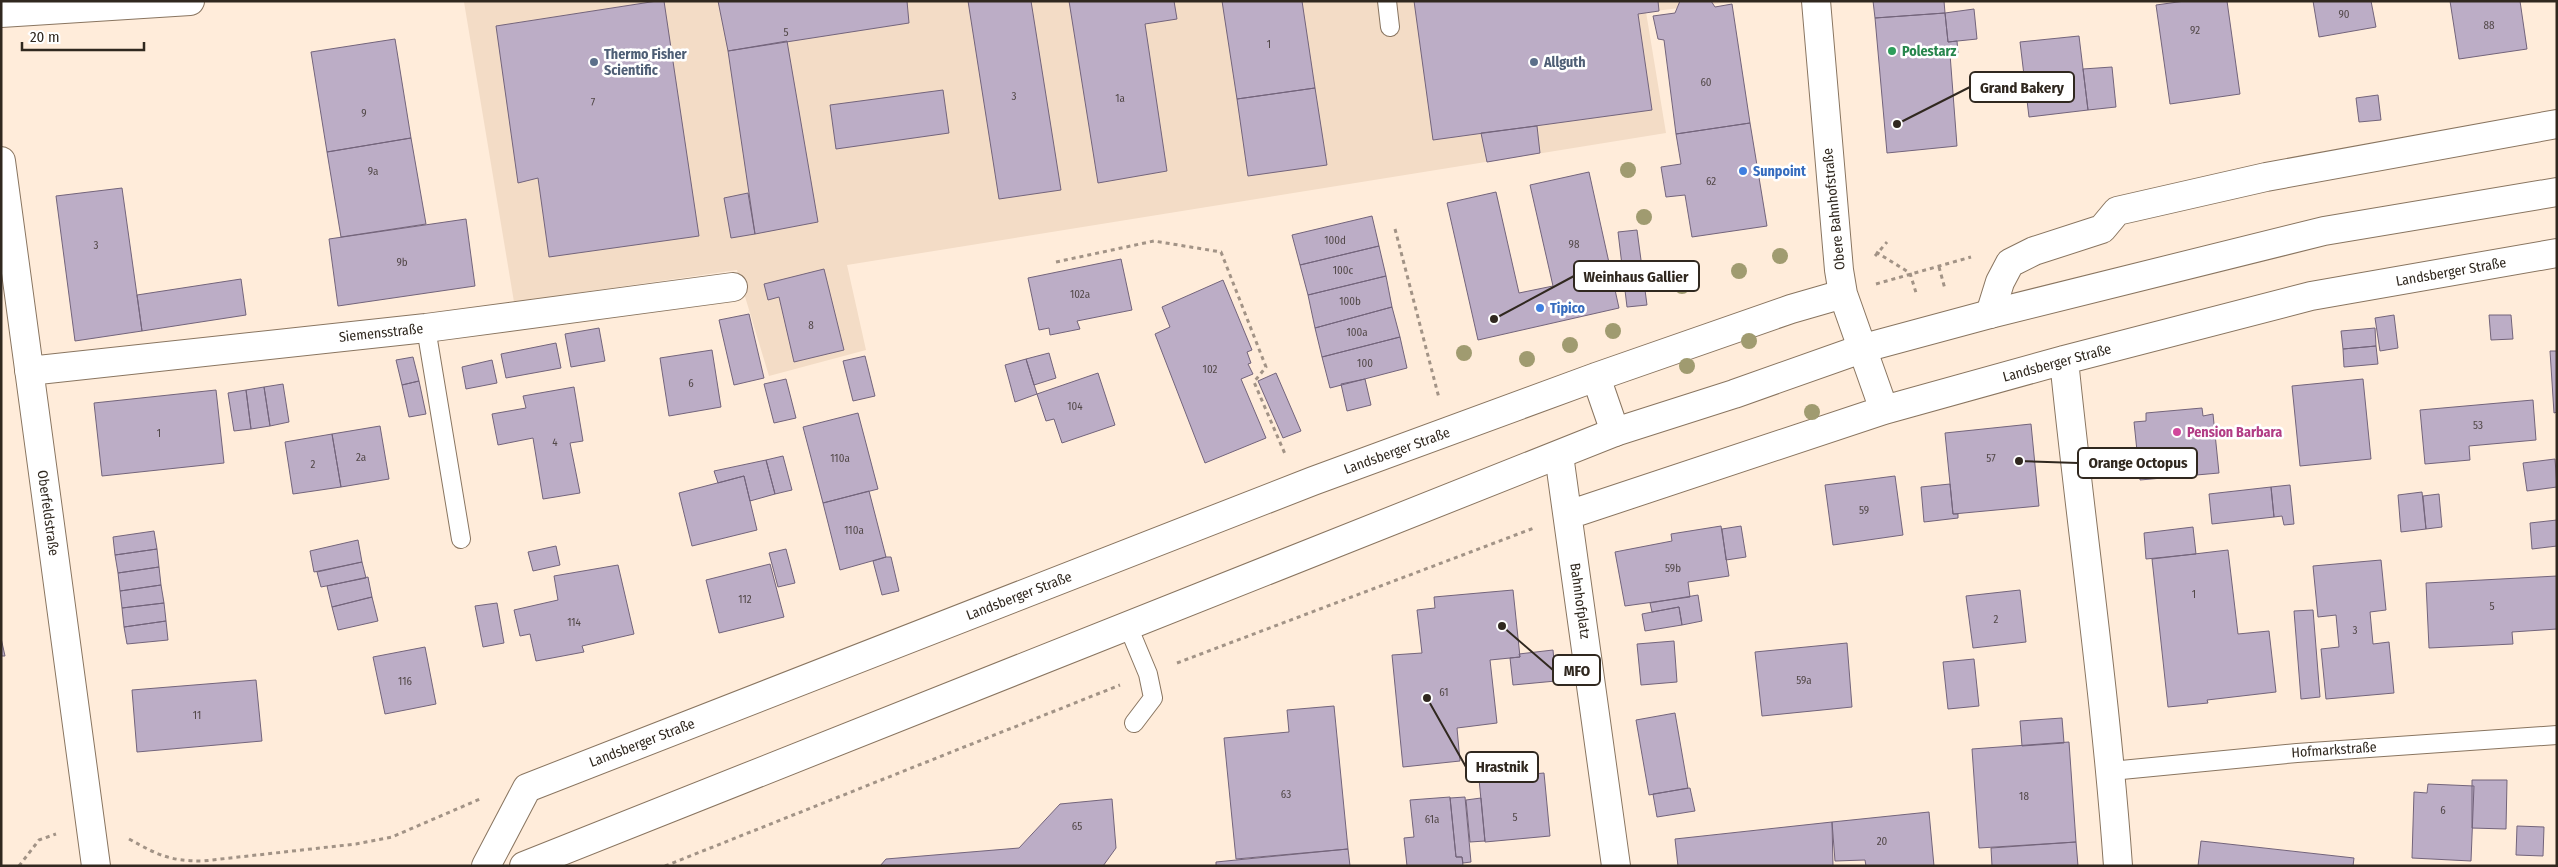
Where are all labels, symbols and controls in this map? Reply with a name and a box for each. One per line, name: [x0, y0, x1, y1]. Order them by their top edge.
house number: 90: [2338, 8, 2350, 21]
house number: 88: [2484, 19, 2495, 32]
scale bar: [22, 20, 145, 52]
house number: 92: [2190, 24, 2200, 37]
house number: 5: [783, 26, 789, 39]
text: 20 m: [30, 28, 60, 46]
house number: 1: [1267, 38, 1271, 51]
place label: Polestarz: [1902, 43, 1956, 60]
marker: Polestarz: [1886, 45, 1898, 57]
place label: Thermo Fisher Scientific: [604, 46, 688, 79]
place label: Allguth: [1543, 54, 1586, 71]
marker: Thermo Fisher Scientific: [588, 56, 600, 68]
marker: Allguth: [1528, 56, 1540, 68]
callout: Grand Bakery: [1970, 72, 2074, 102]
house number: 60: [1700, 76, 1712, 89]
text: Grand Bakery: [1980, 79, 2065, 97]
house number: 3: [1012, 90, 1017, 103]
house number: 1a: [1115, 92, 1125, 105]
house number: 7: [591, 96, 596, 109]
house number: 9: [361, 107, 367, 120]
street label: Obere Bahnhofstraße: [1819, 147, 1849, 271]
place label: Sunpoint: [1753, 163, 1807, 180]
house number: 9a: [368, 165, 378, 178]
marker: Sunpoint: [1737, 165, 1749, 177]
house number: 62: [1706, 175, 1716, 188]
house number: 100d: [1324, 234, 1346, 247]
house number: 98: [1569, 238, 1580, 251]
house number: 3: [94, 239, 99, 252]
street label: Landsberger Straße: [2395, 254, 2507, 290]
house number: 9b: [396, 256, 408, 269]
callout: Weinhaus Gallier: [1574, 261, 1699, 291]
house number: 100c: [1333, 264, 1354, 277]
text: Weinhaus Gallier: [1584, 268, 1689, 286]
house number: 102a: [1070, 288, 1090, 301]
house number: 100b: [1339, 295, 1361, 308]
place label: Tipico: [1550, 300, 1586, 317]
marker: Tipico: [1534, 302, 1546, 314]
house number: 8: [808, 319, 814, 332]
street label: Siemensstraße: [338, 320, 424, 346]
house number: 100a: [1346, 326, 1368, 339]
street label: Landsberger Straße: [2001, 340, 2113, 386]
house number: 100: [1357, 357, 1373, 370]
house number: 102: [1203, 363, 1218, 376]
house number: 6: [688, 377, 694, 390]
house number: 104: [1067, 400, 1083, 413]
house number: 53: [2473, 419, 2483, 432]
street label: Landsberger Straße: [1342, 424, 1452, 478]
place label: Pension Barbara: [2187, 424, 2282, 441]
marker: Pension Barbara: [2171, 426, 2183, 438]
house number: 1: [157, 427, 161, 440]
house number: 4: [552, 436, 558, 449]
callout: Orange Octopus: [2078, 448, 2197, 478]
house number: 2a: [356, 451, 366, 464]
house number: 110a: [830, 452, 850, 465]
house number: 57: [1986, 452, 1996, 465]
text: Orange Octopus: [2088, 454, 2188, 472]
house number: 2: [311, 458, 316, 471]
street label: Oberfeldstraße: [34, 469, 62, 557]
house number: 59: [1859, 504, 1869, 517]
house number: 110a: [844, 524, 864, 537]
street label: Bahnhofplatz: [1566, 562, 1594, 640]
house number: 59b: [1665, 562, 1681, 575]
street label: Landsberger Straße: [964, 568, 1074, 624]
house number: 1: [2192, 588, 2196, 601]
house number: 112: [738, 593, 752, 606]
house number: 5: [2489, 600, 2495, 613]
house number: 2: [1994, 613, 1999, 626]
house number: 114: [567, 616, 582, 629]
house number: 3: [2353, 624, 2358, 637]
callout: MFO: [1553, 655, 1600, 685]
text: MFO: [1564, 662, 1590, 680]
house number: 59a: [1796, 674, 1812, 687]
house number: 116: [398, 675, 412, 688]
house number: 61: [1439, 686, 1449, 699]
house number: 11: [193, 709, 201, 722]
street label: Landsberger Straße: [587, 715, 697, 771]
street label: Hofmarkstraße: [2291, 739, 2377, 761]
callout: Hrastnik: [1466, 752, 1538, 782]
text: Hrastnik: [1476, 758, 1529, 776]
house number: 63: [1281, 788, 1291, 801]
house number: 18: [2019, 790, 2029, 803]
house number: 6: [2440, 804, 2446, 817]
house number: 5: [1512, 811, 1518, 824]
house number: 61a: [1425, 813, 1439, 826]
house number: 65: [1072, 820, 1082, 833]
house number: 20: [1877, 835, 1888, 848]

